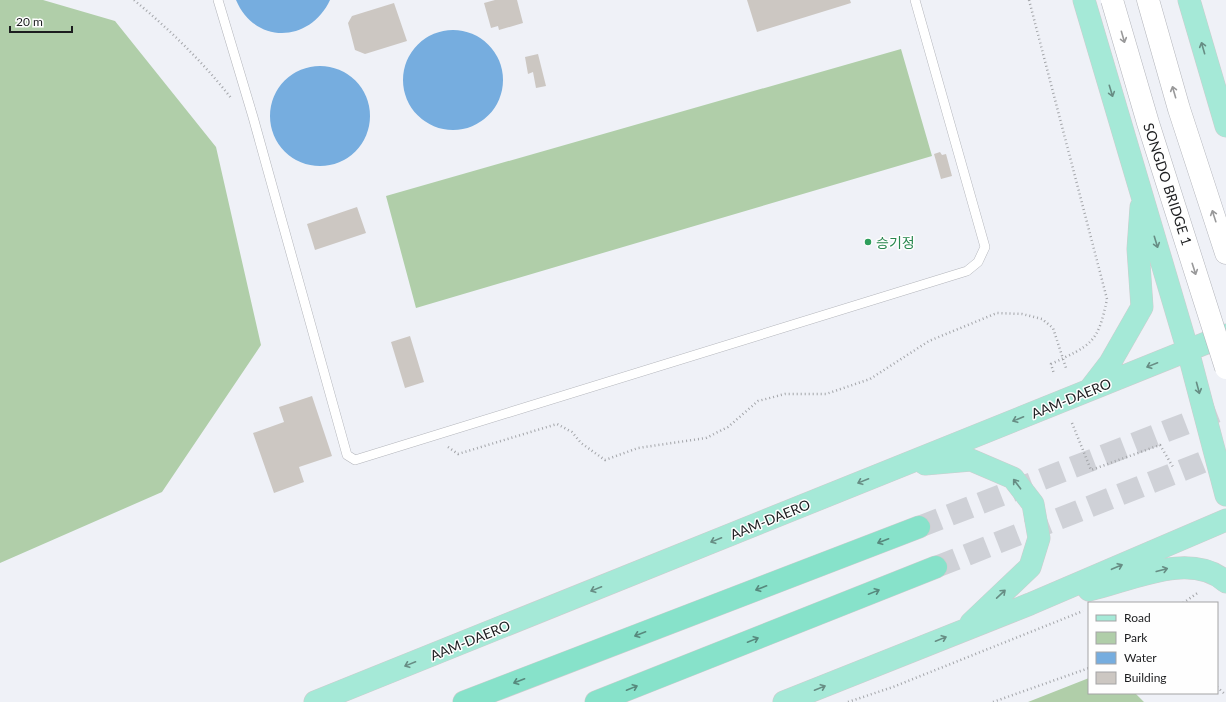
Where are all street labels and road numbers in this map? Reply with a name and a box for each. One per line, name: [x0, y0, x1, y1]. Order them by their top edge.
street label: SONGDO BRIDGE 1: [1140, 121, 1196, 247]
street label: AAM-DAERO: [1028, 374, 1114, 422]
street label: AAM-DAERO: [727, 495, 813, 543]
street label: AAM-DAERO: [427, 616, 513, 664]

